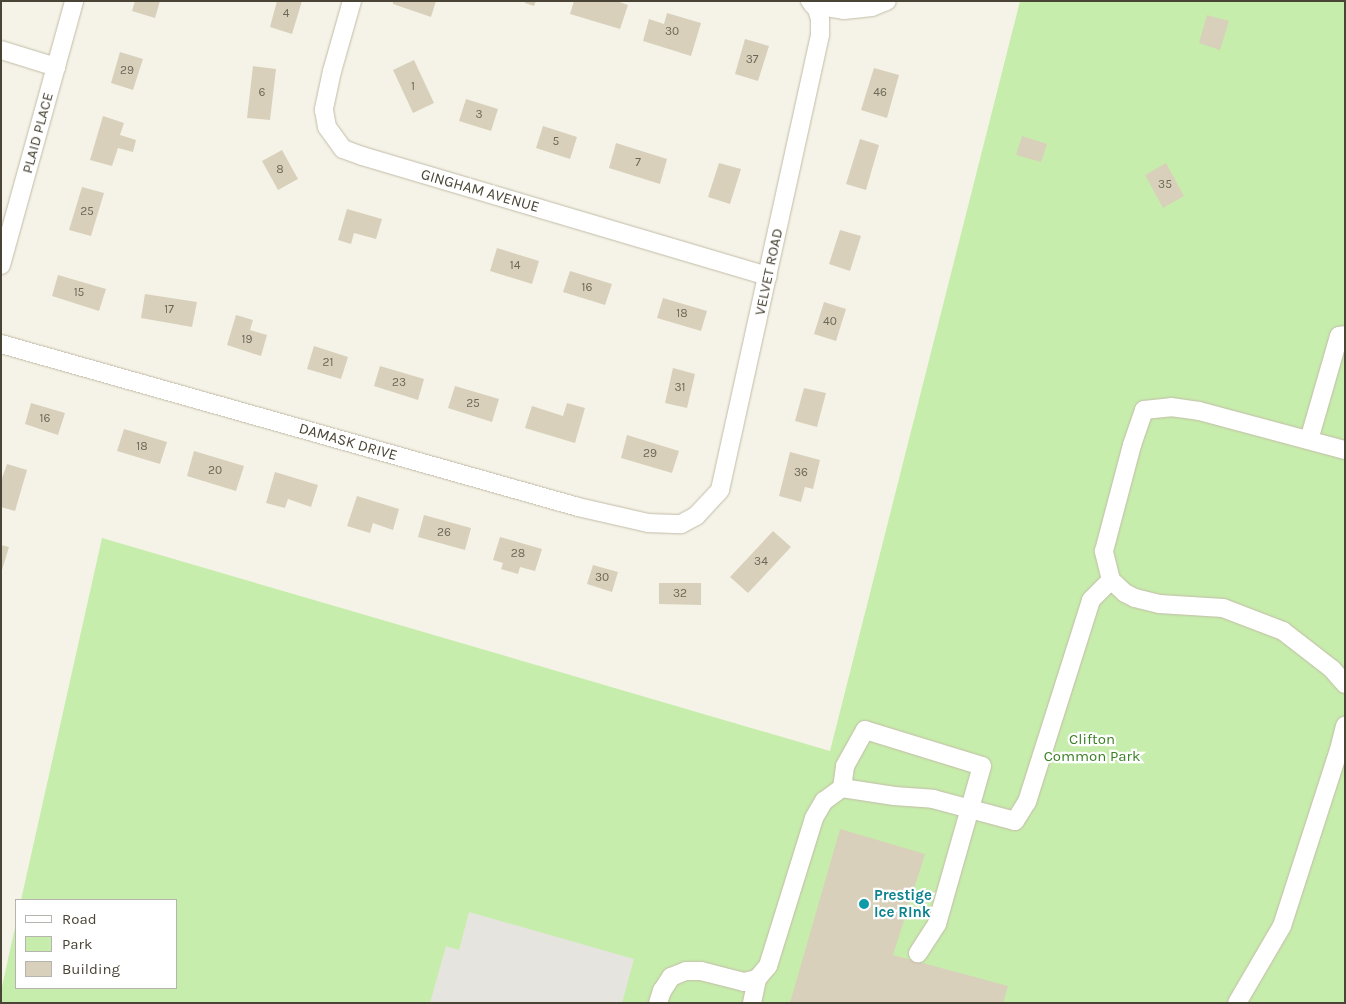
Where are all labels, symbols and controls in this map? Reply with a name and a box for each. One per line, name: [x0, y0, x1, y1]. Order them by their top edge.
house number: 4: [283, 7, 289, 21]
house number: 30: [665, 25, 679, 39]
house number: 37: [746, 53, 758, 67]
house number: 29: [120, 64, 134, 78]
house number: 1: [411, 80, 415, 94]
house number: 6: [259, 86, 265, 100]
house number: 46: [873, 86, 887, 100]
street label: PLAID PLACE: [19, 91, 57, 175]
house number: 3: [475, 108, 483, 122]
house number: 5: [553, 135, 559, 149]
house number: 7: [635, 156, 641, 170]
house number: 8: [276, 163, 284, 177]
street label: GINGHAM AVENUE: [419, 166, 541, 216]
house number: 35: [1158, 178, 1172, 192]
house number: 25: [80, 205, 94, 219]
street label: VELVET ROAD: [751, 227, 787, 317]
house number: 14: [510, 259, 520, 273]
house number: 16: [582, 281, 592, 295]
house number: 15: [74, 286, 84, 300]
house number: 17: [164, 303, 174, 317]
house number: 18: [676, 307, 688, 321]
house number: 40: [823, 315, 837, 329]
house number: 19: [242, 333, 252, 347]
house number: 21: [323, 356, 333, 370]
house number: 23: [392, 376, 406, 390]
house number: 31: [674, 381, 686, 395]
house number: 25: [466, 397, 480, 411]
house number: 16: [40, 412, 50, 426]
street label: DAMASK DRIVE: [297, 419, 399, 465]
house number: 18: [136, 440, 148, 454]
house number: 29: [643, 447, 657, 461]
house number: 20: [208, 464, 222, 478]
house number: 36: [794, 466, 808, 480]
house number: 26: [437, 526, 451, 540]
house number: 28: [511, 547, 525, 561]
house number: 34: [754, 555, 768, 569]
house number: 30: [595, 571, 609, 585]
house number: 32: [673, 587, 687, 601]
park label: Clifton Common Park: [1044, 730, 1140, 765]
place label: Prestige Ice RInk: [874, 886, 932, 921]
marker: Prestige Ice RInk: [858, 898, 870, 910]
legend: [15, 899, 178, 989]
text: Road: [62, 910, 97, 928]
text: Park: [62, 935, 92, 953]
text: Building: [62, 960, 120, 978]

